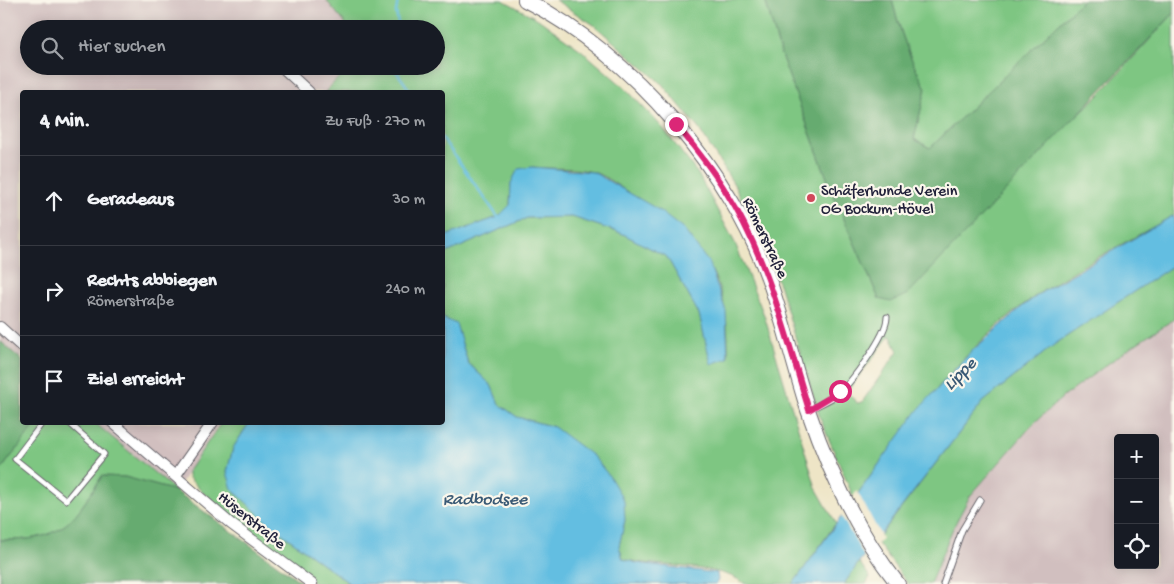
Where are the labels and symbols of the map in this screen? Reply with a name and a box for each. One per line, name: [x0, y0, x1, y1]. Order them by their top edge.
route end: [665, 113, 688, 136]
place label: Schäferhunde Verein OG Bockum-Hövel: [821, 183, 958, 220]
marker: Schäferhunde Verein OG Bockum-Hövel: [805, 192, 817, 204]
street label: Römerstraße: [737, 195, 791, 283]
water label: Lippe: [940, 354, 982, 395]
route start: [829, 380, 852, 403]
street label: Hüserstraße: [213, 489, 289, 555]
water label: Radbodsee: [443, 490, 528, 511]

